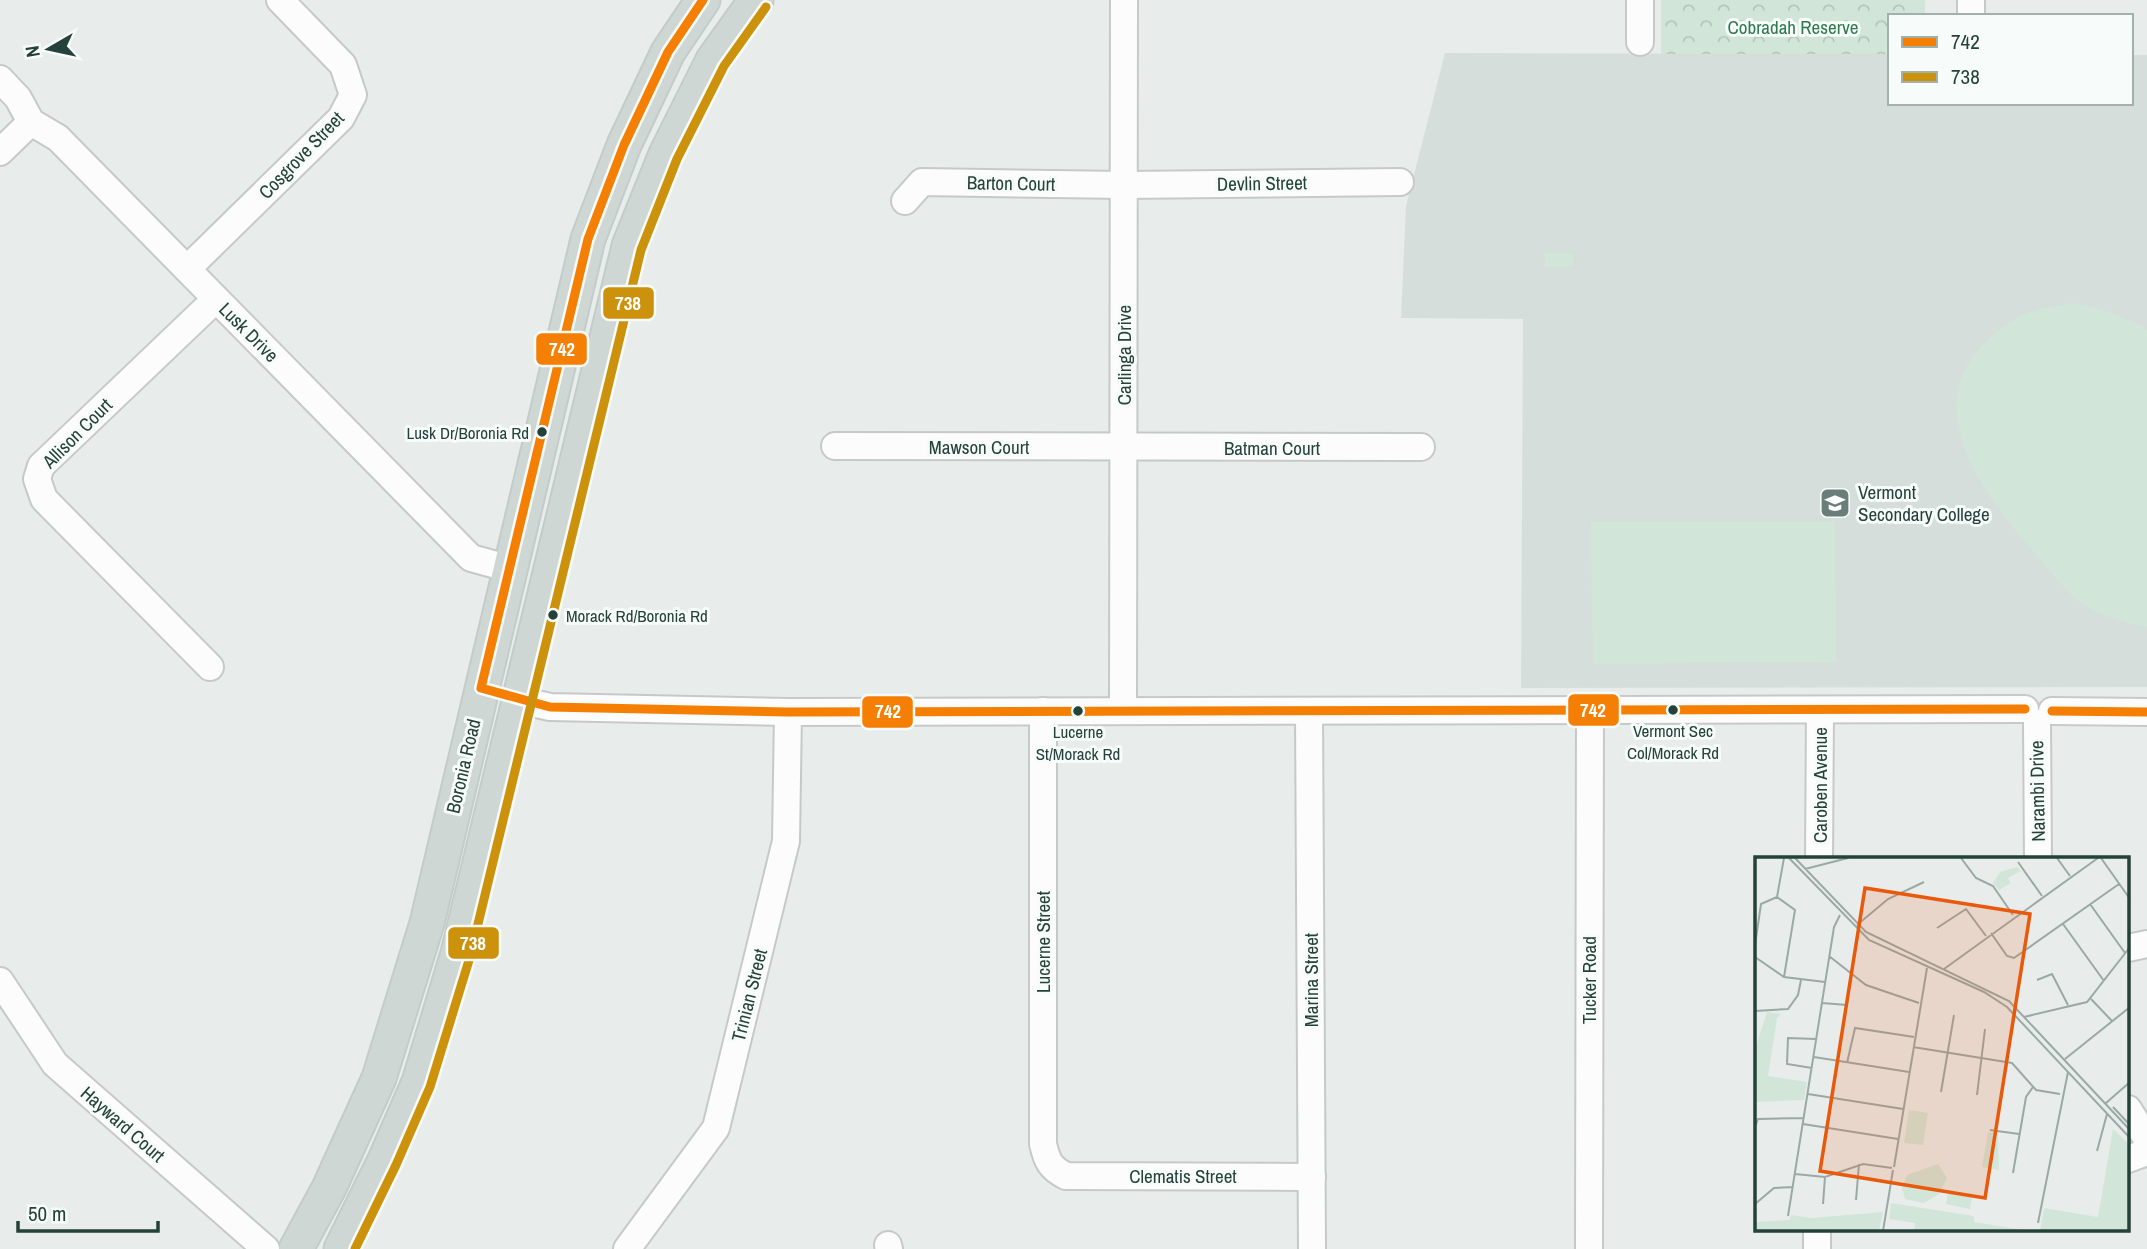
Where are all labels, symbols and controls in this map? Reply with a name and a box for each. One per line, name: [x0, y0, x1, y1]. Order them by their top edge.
north arrow: [14, 14, 84, 84]
park label: Cobradah Reserve: [1728, 14, 1858, 40]
legend: [1888, 14, 2133, 105]
text: 742: [1951, 27, 1980, 56]
text: N: [18, 44, 46, 59]
text: 738: [1951, 62, 1980, 91]
street label: Cosgrove Street: [253, 105, 350, 205]
street label: Barton Court: [967, 169, 1056, 197]
street label: Devlin Street: [1217, 169, 1308, 197]
line badge: 738: [602, 286, 655, 320]
text: 738: [615, 290, 641, 316]
street label: Lusk Drive: [213, 296, 285, 368]
street label: Carlinga Drive: [1111, 305, 1137, 405]
line badge: 742: [535, 332, 588, 366]
text: 742: [549, 336, 575, 362]
street label: Allison Court: [36, 392, 118, 474]
place label: Lusk Dr/Boronia Rd: [407, 421, 529, 444]
marker: Lusk Dr/Boronia Rd: [535, 425, 549, 439]
street label: Mawson Court: [929, 434, 1030, 460]
street label: Batman Court: [1224, 435, 1321, 461]
place label: Vermont Secondary College: [1858, 479, 1990, 527]
school or university icon: Vermont Secondary College: [1818, 486, 1852, 520]
place label: Morack Rd/Boronia Rd: [566, 604, 708, 627]
marker: Morack Rd/Boronia Rd: [546, 608, 560, 622]
line badge: 742: [1567, 693, 1620, 727]
line badge: 742: [861, 695, 914, 729]
text: 742: [1580, 697, 1606, 723]
text: 742: [875, 698, 901, 724]
marker: Vermont Sec Col/Morack Rd: [1666, 703, 1680, 717]
marker: Lucerne St/Morack Rd: [1071, 704, 1085, 718]
street label: Boronia Road: [440, 716, 486, 816]
place label: Vermont Sec Col/Morack Rd: [1627, 719, 1719, 764]
place label: Lucerne St/Morack Rd: [1036, 720, 1120, 765]
street label: Caroben Avenue: [1807, 727, 1833, 843]
street label: Narambi Drive: [2023, 740, 2051, 842]
inset map: [1755, 857, 2130, 1232]
street label: Lucerne Street: [1030, 890, 1056, 993]
line badge: 738: [447, 926, 500, 960]
text: 738: [460, 930, 486, 956]
street label: Marina Street: [1298, 932, 1324, 1027]
street label: Tucker Road: [1576, 936, 1602, 1024]
street label: Trinian Street: [725, 945, 773, 1044]
street label: Hayward Court: [75, 1080, 171, 1168]
street label: Clematis Street: [1129, 1163, 1237, 1189]
scale bar: [18, 1190, 158, 1234]
text: 50 m: [28, 1199, 66, 1228]

